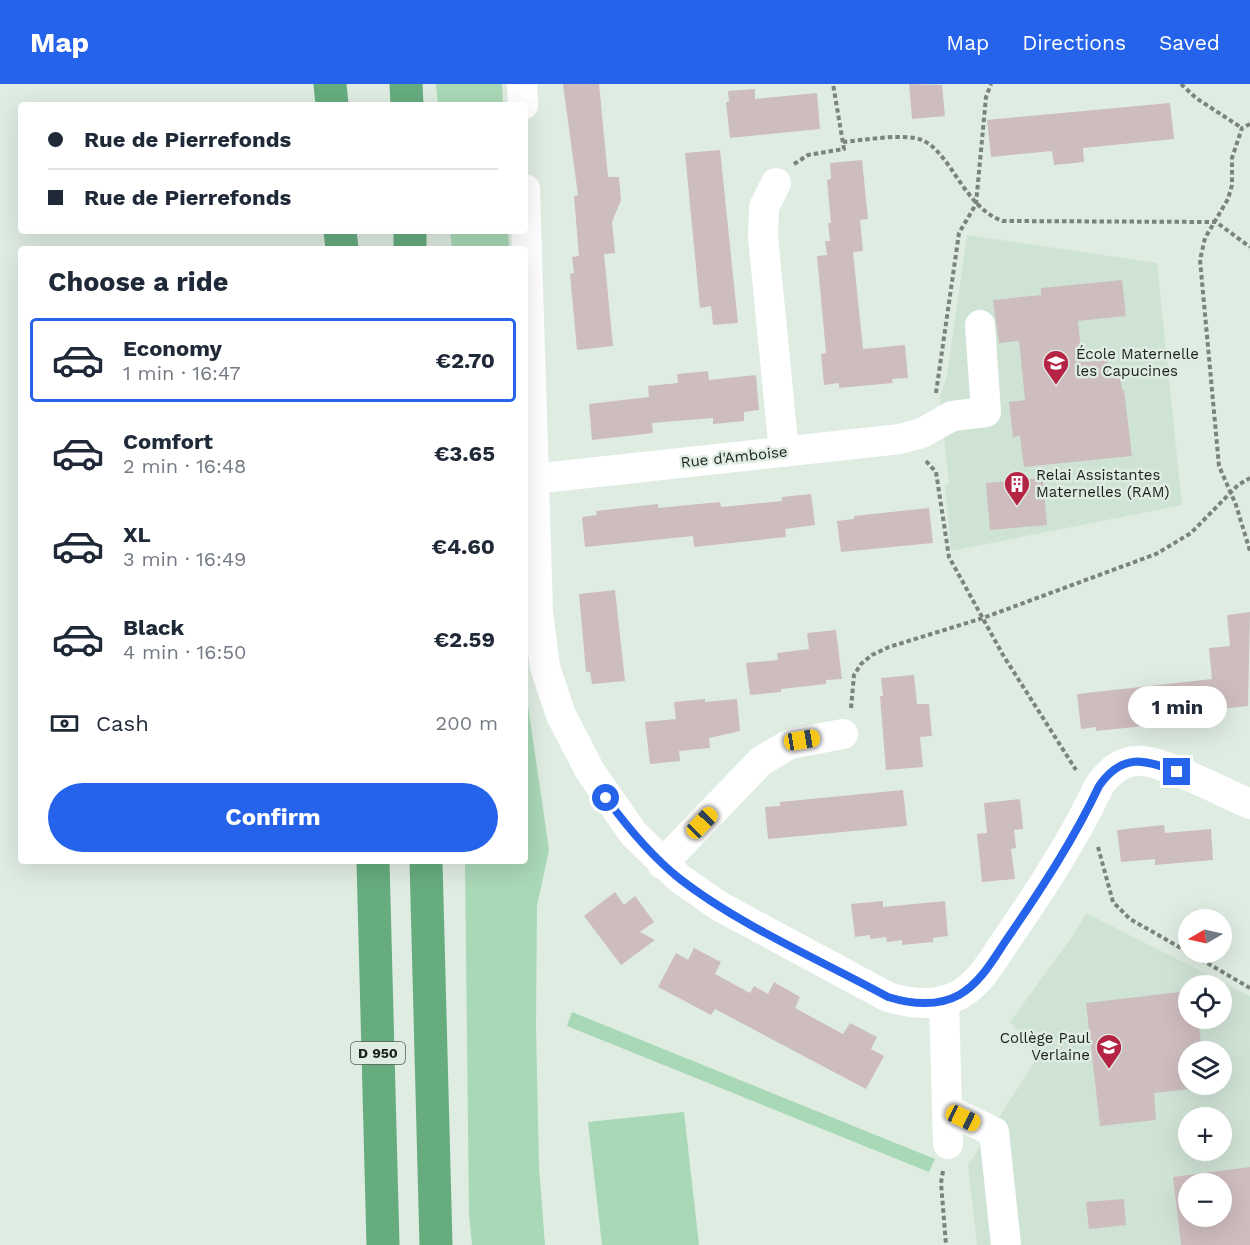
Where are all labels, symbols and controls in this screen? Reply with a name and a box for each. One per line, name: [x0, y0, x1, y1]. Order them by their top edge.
text: Map: [30, 26, 89, 59]
text: Map: [946, 30, 989, 55]
text: Directions: [1022, 30, 1126, 55]
text: Saved: [1159, 30, 1220, 55]
text: Rue de Pierrefonds: [84, 127, 291, 152]
text: Rue de Pierrefonds: [84, 185, 291, 210]
text: Choose a ride: [48, 266, 228, 298]
icon: car: [51, 333, 105, 387]
text: Economy: [123, 336, 222, 361]
place label: École Maternelle les Capucines: [1076, 345, 1199, 380]
text: €2.70: [436, 348, 495, 373]
school or university icon: École Maternelle les Capucines: [1041, 348, 1071, 386]
text: 1 min · 16:47: [123, 361, 240, 385]
icon: car: [51, 426, 105, 480]
text: Comfort: [123, 429, 213, 454]
text: €3.65: [434, 441, 495, 466]
street label: Rue d'Amboise: [680, 442, 788, 472]
text: 2 min · 16:48: [123, 454, 246, 478]
place label: Relai Assistantes Maternelles (RAM): [1036, 466, 1170, 501]
building icon: Relai Assistantes Maternelles (RAM): [1002, 469, 1032, 507]
icon: car: [51, 519, 105, 573]
text: XL: [123, 522, 151, 547]
text: €4.60: [431, 534, 495, 559]
text: 3 min · 16:49: [123, 547, 246, 571]
icon: car: [51, 612, 105, 666]
text: Black: [123, 615, 184, 640]
text: €2.59: [434, 627, 495, 652]
text: 4 min · 16:50: [123, 640, 247, 664]
callout: 1 min: [1128, 685, 1226, 727]
text: 1 min: [1152, 695, 1203, 719]
icon: cash: [48, 707, 81, 740]
text: Cash: [96, 711, 149, 736]
text: 200 m: [436, 711, 498, 735]
car: [783, 728, 821, 752]
route end: [1163, 758, 1190, 785]
button: Confirm: [48, 783, 498, 852]
route start: [592, 784, 619, 811]
car: [683, 804, 721, 842]
north arrow: [1178, 909, 1232, 963]
map controls: [1178, 909, 1232, 1227]
button: locate: [1178, 975, 1232, 1029]
place label: Collège Paul Verlaine: [1000, 1029, 1090, 1064]
school or university icon: Collège Paul Verlaine: [1094, 1032, 1124, 1070]
button: layers: [1178, 1041, 1232, 1095]
road number: D 950: [351, 1042, 405, 1064]
car: [943, 1102, 983, 1134]
button: +: [1178, 1107, 1232, 1161]
button: −: [1178, 1173, 1232, 1227]

